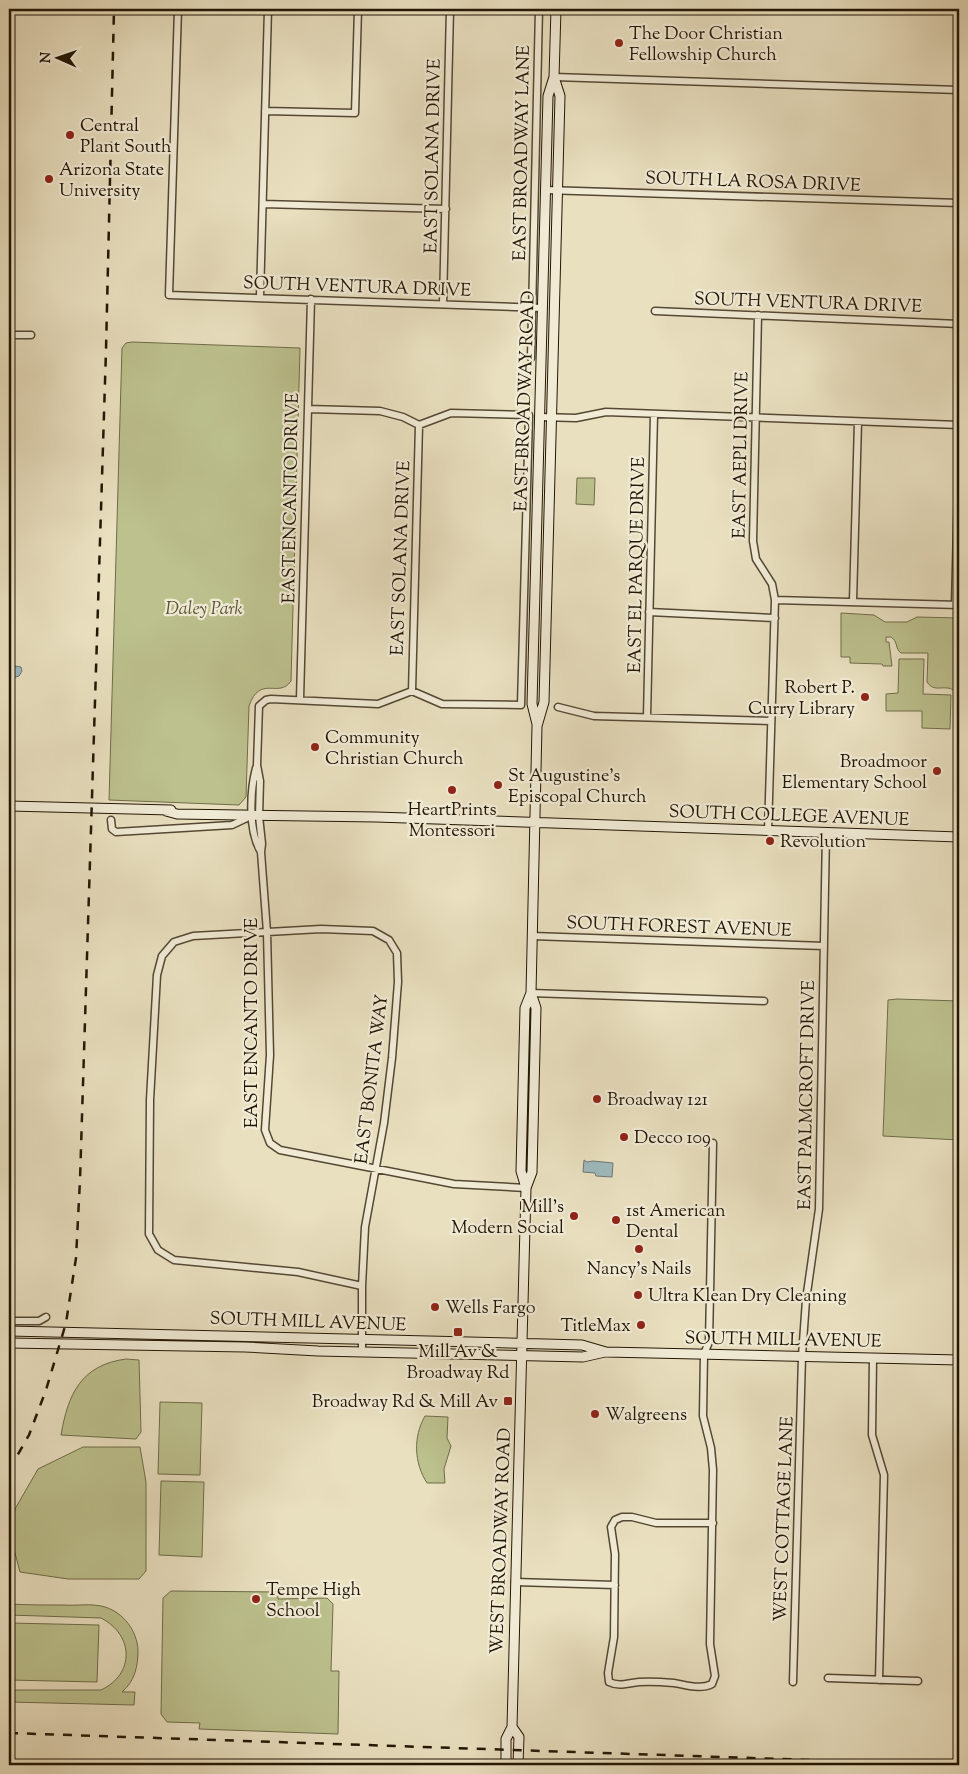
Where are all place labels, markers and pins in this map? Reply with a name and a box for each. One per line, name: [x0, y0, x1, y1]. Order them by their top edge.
place label: The Door Christian Fellowship Church: [629, 22, 783, 69]
marker: The Door Christian Fellowship Church: [613, 37, 625, 49]
place label: Central Plant South: [80, 114, 172, 161]
marker: Central Plant South: [64, 129, 76, 141]
place label: Arizona State University: [59, 158, 164, 205]
marker: Arizona State University: [43, 173, 55, 185]
place label: Robert P. Curry Library: [748, 676, 855, 723]
marker: Robert P. Curry Library: [859, 691, 871, 703]
place label: Community Christian Church: [325, 726, 464, 773]
marker: Community Christian Church: [309, 741, 321, 753]
place label: Broadmoor Elementary School: [782, 750, 927, 797]
place label: St Augustine's Episcopal Church: [508, 764, 647, 811]
marker: Broadmoor Elementary School: [931, 765, 943, 777]
marker: St Augustine's Episcopal Church: [492, 779, 504, 791]
marker: HeartPrints Montessori: [446, 784, 458, 796]
place label: HeartPrints Montessori: [407, 798, 497, 845]
place label: Revolution: [780, 830, 866, 856]
marker: Revolution: [764, 835, 776, 847]
place label: Broadway 121: [607, 1088, 708, 1114]
marker: Broadway 121: [591, 1093, 603, 1105]
place label: Decco 109: [634, 1126, 711, 1152]
marker: Decco 109: [618, 1131, 630, 1143]
place label: Mill's Modern Social: [451, 1195, 564, 1242]
place label: 1st American Dental: [626, 1199, 726, 1246]
marker: Mill's Modern Social: [568, 1210, 580, 1222]
marker: 1st American Dental: [610, 1214, 622, 1226]
marker: Nancy's Nails: [633, 1243, 645, 1255]
place label: Nancy's Nails: [587, 1257, 691, 1283]
place label: Ultra Klean Dry Cleaning: [648, 1284, 847, 1310]
marker: Ultra Klean Dry Cleaning: [632, 1289, 644, 1301]
place label: Wells Fargo: [445, 1296, 536, 1322]
marker: Wells Fargo: [429, 1301, 441, 1313]
place label: TitleMax: [560, 1314, 631, 1340]
marker: TitleMax: [635, 1319, 647, 1331]
marker: Mill Av & Broadway Rd: [452, 1326, 464, 1338]
place label: Mill Av & Broadway Rd: [407, 1340, 509, 1387]
place label: Broadway Rd & Mill Av: [312, 1390, 499, 1416]
marker: Broadway Rd & Mill Av: [502, 1395, 514, 1407]
place label: Walgreens: [605, 1403, 687, 1429]
marker: Walgreens: [589, 1408, 601, 1420]
place label: Tempe High School: [266, 1578, 361, 1625]
marker: Tempe High School: [250, 1593, 262, 1605]

